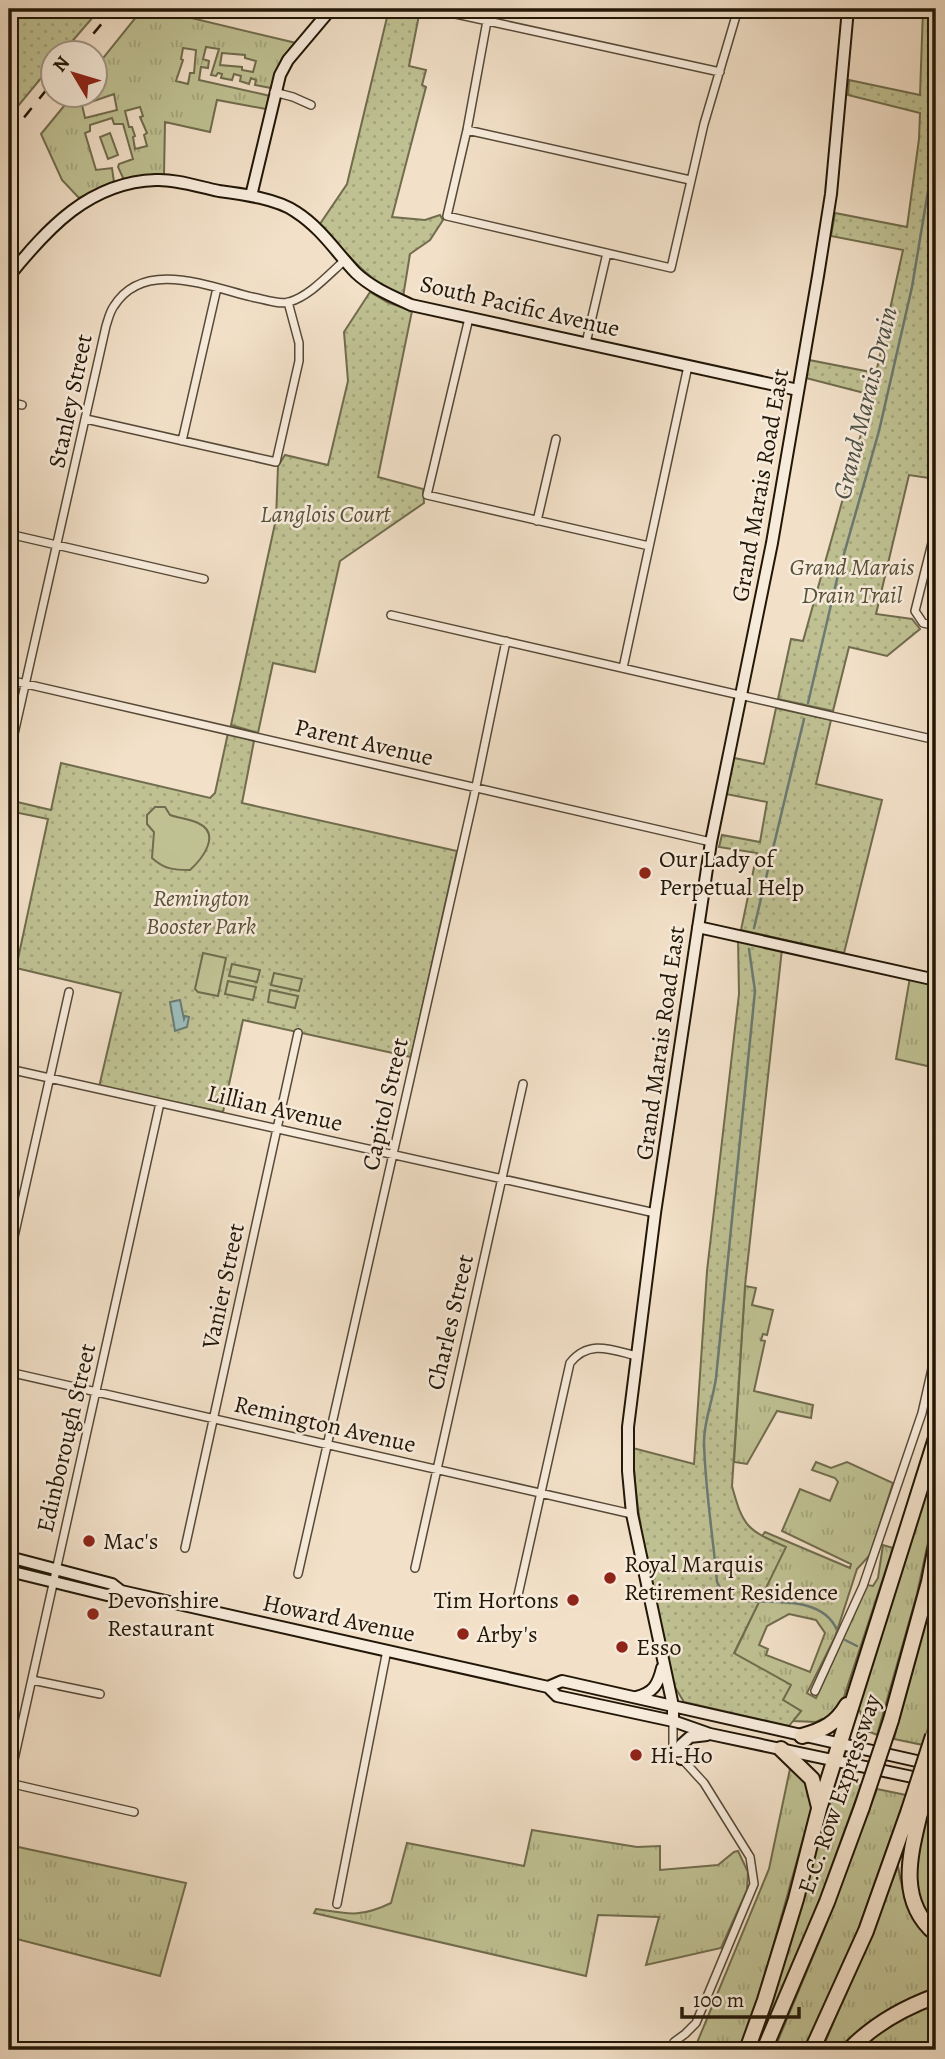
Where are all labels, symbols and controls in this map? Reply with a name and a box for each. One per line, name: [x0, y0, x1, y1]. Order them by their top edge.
north arrow: [38, 38, 108, 108]
text: N: [47, 51, 76, 78]
street label: South Pacific Avenue: [417, 267, 623, 345]
water label: Grand Marais Drain: [824, 303, 906, 503]
street label: Stanley Street: [40, 331, 100, 471]
street label: Grand Marais Road East: [724, 366, 796, 604]
park label: Langlois Court: [260, 498, 391, 530]
park label: Grand Marais Drain Trail: [790, 551, 914, 611]
street label: Parent Avenue: [292, 711, 436, 773]
place label: Our Lady of Perpetual Help: [659, 843, 804, 903]
marker: Our Lady of Perpetual Help: [637, 865, 653, 881]
park label: Remington Booster Park: [146, 882, 256, 942]
street label: Grand Marais Road East: [628, 924, 692, 1162]
street label: Capitol Street: [354, 1034, 416, 1173]
street label: Lillian Avenue: [204, 1077, 346, 1139]
street label: Vanier Street: [194, 1220, 252, 1353]
street label: Charles Street: [419, 1251, 481, 1393]
street label: Edinborough Street: [29, 1340, 103, 1536]
street label: Remington Avenue: [231, 1388, 419, 1460]
place label: Mac's: [103, 1525, 158, 1557]
marker: Mac's: [81, 1533, 97, 1549]
place label: Royal Marquis Retirement Residence: [624, 1548, 838, 1608]
marker: Royal Marquis Retirement Residence: [602, 1570, 618, 1586]
place label: Devonshire Restaurant: [107, 1584, 219, 1644]
place label: Tim Hortons: [434, 1584, 559, 1616]
street label: Howard Avenue: [260, 1586, 418, 1650]
marker: Tim Hortons: [565, 1592, 581, 1608]
marker: Devonshire Restaurant: [85, 1606, 101, 1622]
place label: Arby's: [476, 1618, 538, 1650]
marker: Arby's: [455, 1626, 471, 1642]
place label: Esso: [636, 1631, 681, 1663]
marker: Esso: [614, 1639, 630, 1655]
street label: E.C. Row Expressway: [790, 1690, 888, 1898]
place label: Hi-Ho: [650, 1739, 713, 1771]
marker: Hi-Ho: [628, 1747, 644, 1763]
scale bar: [682, 1975, 800, 2019]
text: 100 m: [693, 1986, 744, 2014]

